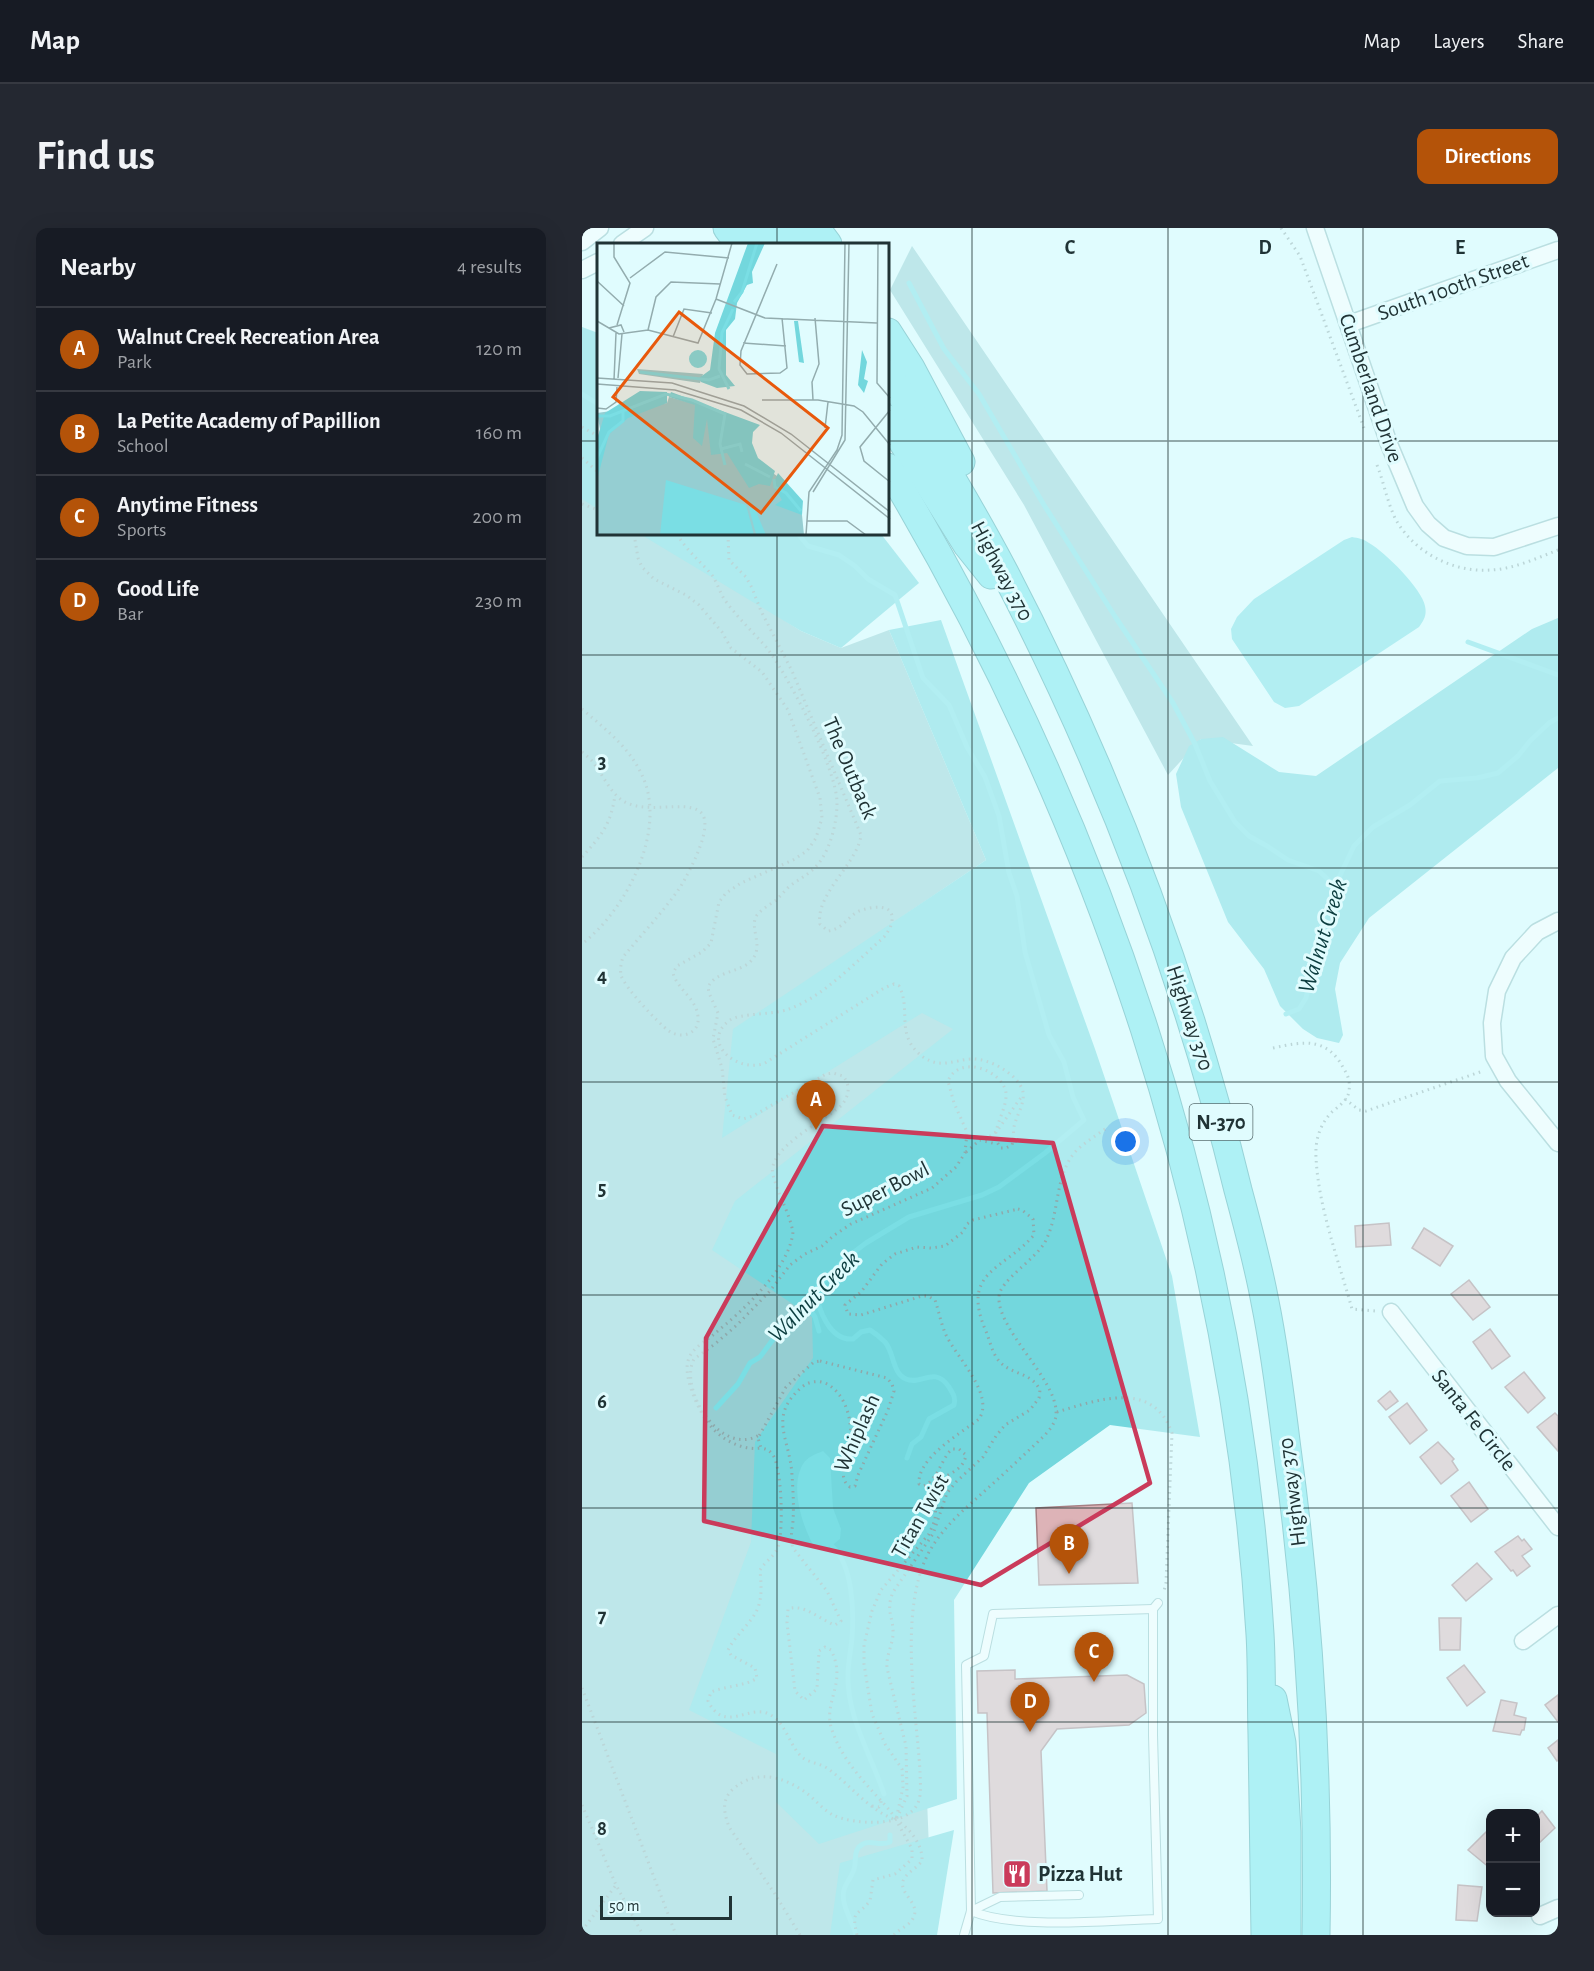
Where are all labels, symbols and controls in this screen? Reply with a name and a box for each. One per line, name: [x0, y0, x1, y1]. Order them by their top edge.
text: Map: [30, 27, 80, 55]
text: Map: [1364, 31, 1400, 52]
text: Layers: [1433, 31, 1484, 52]
text: Share: [1517, 31, 1564, 52]
button: Directions: [1417, 129, 1558, 184]
text: Find us: [36, 135, 155, 177]
text: C: [1065, 238, 1076, 258]
text: D: [1258, 238, 1272, 258]
text: E: [1455, 238, 1465, 258]
inset map: [597, 243, 890, 536]
street label: South 100th Street: [1375, 250, 1531, 324]
text: Nearby: [60, 254, 136, 280]
text: 4 results: [457, 257, 522, 277]
street label: Cumberland Drive: [1335, 311, 1407, 465]
text: Walnut Creek Recreation Area: [117, 326, 380, 348]
text: A: [74, 339, 86, 359]
text: 120 m: [476, 339, 522, 359]
text: Park: [117, 352, 152, 372]
text: La Petite Academy of Papillion: [117, 410, 381, 432]
text: B: [74, 423, 85, 443]
text: 160 m: [476, 423, 522, 443]
text: School: [117, 436, 169, 456]
text: Anytime Fitness: [117, 494, 258, 516]
text: C: [74, 507, 85, 527]
text: 200 m: [472, 507, 522, 527]
street label: Highway 370: [967, 518, 1037, 624]
text: Sports: [117, 520, 166, 540]
text: Good Life: [117, 578, 199, 600]
text: D: [73, 591, 86, 611]
text: 230 m: [475, 591, 522, 611]
text: Bar: [117, 604, 143, 624]
street label: The Outback: [819, 714, 881, 822]
text: 3: [598, 752, 606, 772]
water label: Walnut Creek: [1294, 876, 1352, 996]
street label: Highway 370: [1163, 963, 1217, 1073]
text: 4: [597, 966, 607, 986]
pin: A: [796, 1080, 836, 1130]
road number: N-370: [1190, 1104, 1252, 1140]
your location: [1111, 1127, 1140, 1156]
street label: Super Bowl: [837, 1157, 933, 1221]
text: 5: [598, 1179, 606, 1199]
water label: Walnut Creek: [764, 1247, 864, 1347]
street label: Santa Fe Circle: [1428, 1365, 1520, 1475]
street label: Whiplash: [830, 1391, 884, 1475]
text: 6: [597, 1392, 607, 1412]
street label: Highway 370: [1274, 1436, 1310, 1548]
street label: Titan Twist: [887, 1470, 953, 1562]
pin: B: [1050, 1524, 1088, 1574]
text: 7: [598, 1606, 607, 1626]
pin: C: [1074, 1632, 1114, 1682]
pin: D: [1010, 1682, 1050, 1732]
map controls: [1486, 1809, 1540, 1917]
button: +: [1486, 1809, 1540, 1863]
text: 8: [597, 1819, 607, 1839]
restaurant icon: Pizza Hut: [1001, 1858, 1033, 1890]
place label: Pizza Hut: [1038, 1863, 1123, 1885]
button: −: [1486, 1863, 1540, 1917]
scale bar: [600, 1893, 732, 1920]
text: 50 m: [609, 1898, 640, 1914]

